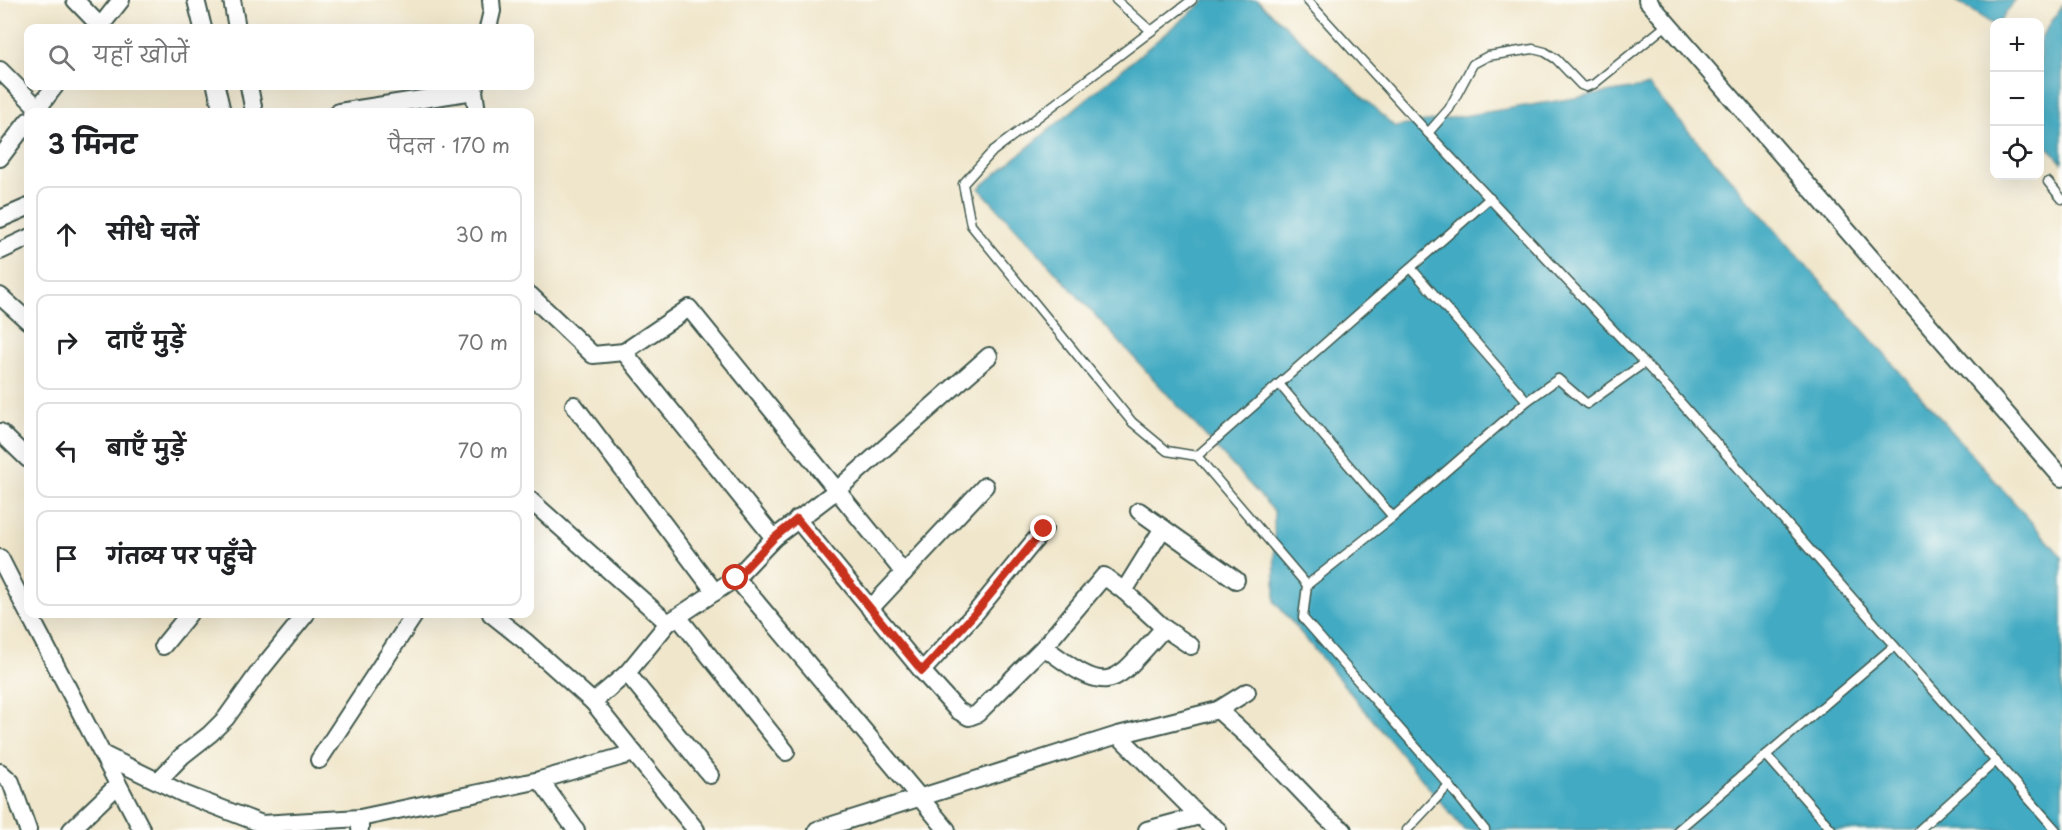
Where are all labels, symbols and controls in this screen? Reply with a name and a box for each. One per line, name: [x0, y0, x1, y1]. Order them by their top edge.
map controls: [1990, 18, 2044, 180]
button: +: [1990, 18, 2044, 72]
search box: [24, 24, 534, 90]
text: यहाँ खोजें: [93, 37, 189, 70]
icon: search: [45, 41, 78, 74]
button: −: [1990, 72, 2044, 126]
text: 3 मिनट: [48, 124, 136, 163]
button: locate: [1990, 126, 2044, 180]
text: पैदल · 170 m: [388, 130, 510, 160]
text: सीधे चलें: [107, 214, 199, 247]
icon: ahead: [50, 218, 83, 251]
text: 30 m: [455, 219, 508, 249]
text: दाएँ मुड़ें: [107, 322, 185, 355]
icon: right: [50, 326, 83, 359]
text: 70 m: [458, 327, 508, 357]
text: बाएँ मुड़ें: [107, 430, 186, 463]
icon: left: [50, 434, 83, 467]
text: 70 m: [458, 435, 508, 465]
route end: [1030, 515, 1056, 541]
text: गंतव्य पर पहुँचे: [107, 538, 255, 571]
icon: arrive: [50, 542, 83, 575]
route start: [722, 564, 748, 590]

